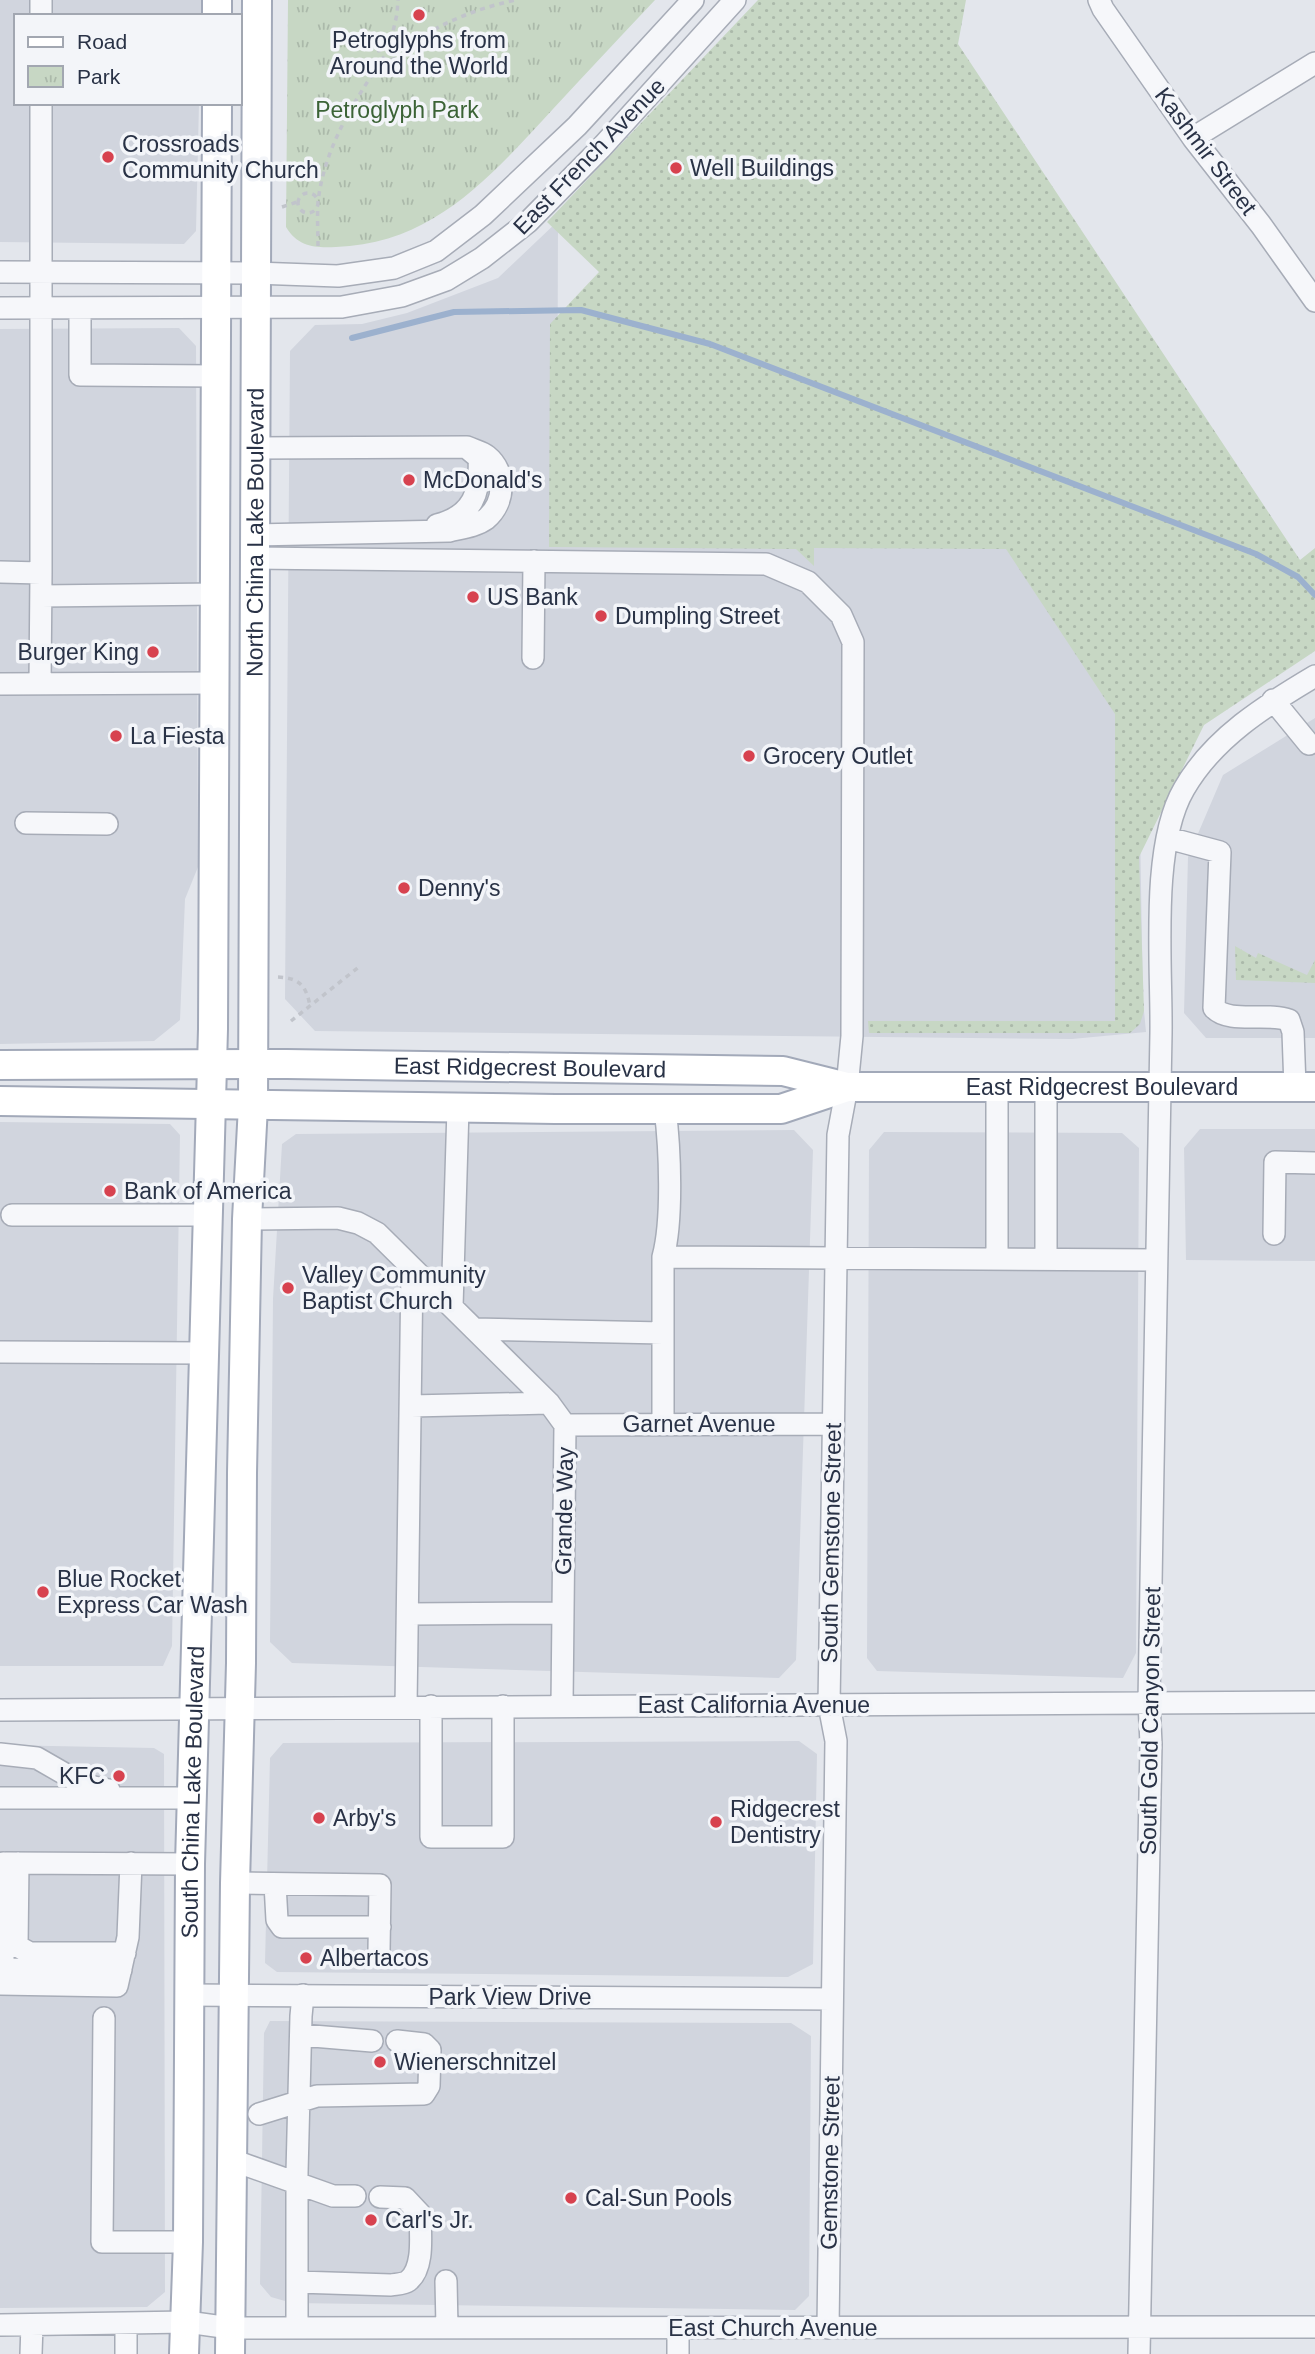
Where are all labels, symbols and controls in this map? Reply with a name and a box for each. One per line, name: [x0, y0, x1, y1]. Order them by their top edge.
marker: Petroglyphs from Around the World: [411, 7, 427, 23]
legend: [14, 14, 242, 105]
place label: Petroglyphs from Around the World: [330, 27, 508, 79]
text: Road: [77, 30, 127, 53]
text: Park: [77, 65, 121, 88]
street label: East French Avenue: [508, 73, 670, 239]
street label: Kashmir Street: [1150, 82, 1263, 220]
park label: Petroglyph Park: [315, 97, 479, 123]
place label: Crossroads Community Church: [122, 131, 319, 183]
marker: Crossroads Community Church: [100, 149, 116, 165]
place label: Well Buildings: [690, 155, 834, 181]
marker: Well Buildings: [668, 160, 684, 176]
street label: North China Lake Boulevard: [242, 388, 269, 677]
place label: McDonald's: [423, 467, 542, 493]
marker: McDonald's: [401, 472, 417, 488]
place label: US Bank: [487, 584, 578, 610]
marker: US Bank: [465, 589, 481, 605]
place label: Dumpling Street: [615, 603, 781, 629]
marker: Dumpling Street: [593, 608, 609, 624]
place label: Burger King: [18, 639, 139, 665]
marker: Burger King: [145, 644, 161, 660]
place label: La Fiesta: [130, 723, 225, 749]
marker: La Fiesta: [108, 728, 124, 744]
place label: Grocery Outlet: [763, 743, 913, 769]
marker: Grocery Outlet: [741, 748, 757, 764]
place label: Denny's: [418, 875, 500, 901]
marker: Denny's: [396, 880, 412, 896]
street label: East Ridgecrest Boulevard: [394, 1053, 666, 1082]
street label: East Ridgecrest Boulevard: [966, 1074, 1238, 1100]
place label: Bank of America: [124, 1178, 292, 1204]
marker: Bank of America: [102, 1183, 118, 1199]
place label: Valley Community Baptist Church: [302, 1262, 486, 1314]
marker: Valley Community Baptist Church: [280, 1280, 296, 1296]
street label: Garnet Avenue: [622, 1411, 776, 1437]
street label: South Gemstone Street: [816, 1422, 846, 1663]
street label: Grande Way: [550, 1446, 578, 1575]
place label: Blue Rocket Express Car Wash: [57, 1566, 248, 1618]
marker: Blue Rocket Express Car Wash: [35, 1584, 51, 1600]
street label: South Gold Canyon Street: [1135, 1586, 1165, 1855]
street label: South China Lake Boulevard: [177, 1645, 209, 1939]
street label: East California Avenue: [638, 1692, 870, 1718]
place label: KFC: [59, 1763, 105, 1789]
marker: KFC: [111, 1768, 127, 1784]
place label: Ridgecrest Dentistry: [730, 1796, 841, 1848]
place label: Arby's: [333, 1805, 396, 1831]
marker: Arby's: [311, 1810, 327, 1826]
marker: Ridgecrest Dentistry: [708, 1814, 724, 1830]
place label: Albertacos: [320, 1945, 429, 1971]
marker: Albertacos: [298, 1950, 314, 1966]
street label: Park View Drive: [428, 1984, 592, 2010]
place label: Wienerschnitzel: [394, 2049, 556, 2075]
marker: Wienerschnitzel: [372, 2054, 388, 2070]
street label: Gemstone Street: [815, 2075, 845, 2250]
place label: Cal-Sun Pools: [585, 2185, 732, 2211]
marker: Cal-Sun Pools: [563, 2190, 579, 2206]
place label: Carl's Jr.: [385, 2207, 474, 2233]
marker: Carl's Jr.: [363, 2212, 379, 2228]
street label: East Church Avenue: [668, 2315, 878, 2341]

